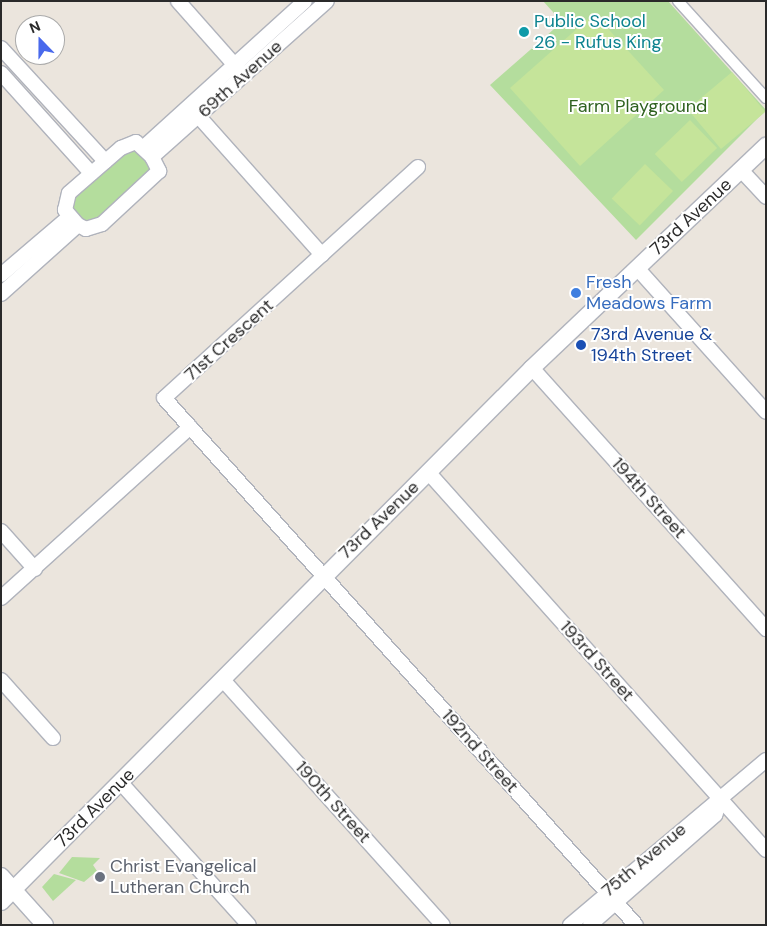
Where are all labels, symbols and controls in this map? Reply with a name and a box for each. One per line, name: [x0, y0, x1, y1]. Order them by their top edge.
place label: Public School 26 - Rufus King: [534, 11, 661, 54]
north arrow: [15, 15, 65, 65]
text: N: [27, 17, 43, 37]
marker: Public School 26 - Rufus King: [518, 26, 530, 38]
street label: 69th Avenue: [194, 36, 286, 122]
park label: Farm Playground: [569, 95, 707, 117]
street label: 73rd Avenue: [646, 174, 736, 260]
place label: Fresh Meadows Farm: [586, 272, 712, 314]
marker: Fresh Meadows Farm: [570, 287, 582, 299]
street label: 71st Crescent: [180, 294, 278, 386]
place label: 73rd Avenue & 194th Street: [591, 324, 712, 366]
marker: 73rd Avenue & 194th Street: [575, 339, 587, 351]
street label: 194th Street: [607, 453, 691, 543]
street label: 73rd Avenue: [334, 476, 424, 564]
street label: 193rd Street: [555, 616, 639, 706]
street label: 192nd Street: [437, 705, 523, 797]
street label: 190th Street: [291, 757, 375, 847]
street label: 73rd Avenue: [51, 764, 139, 852]
street label: 75th Avenue: [597, 818, 691, 902]
place label: Christ Evangelical Lutheran Church: [110, 856, 256, 899]
marker: Christ Evangelical Lutheran Church: [94, 871, 106, 883]

